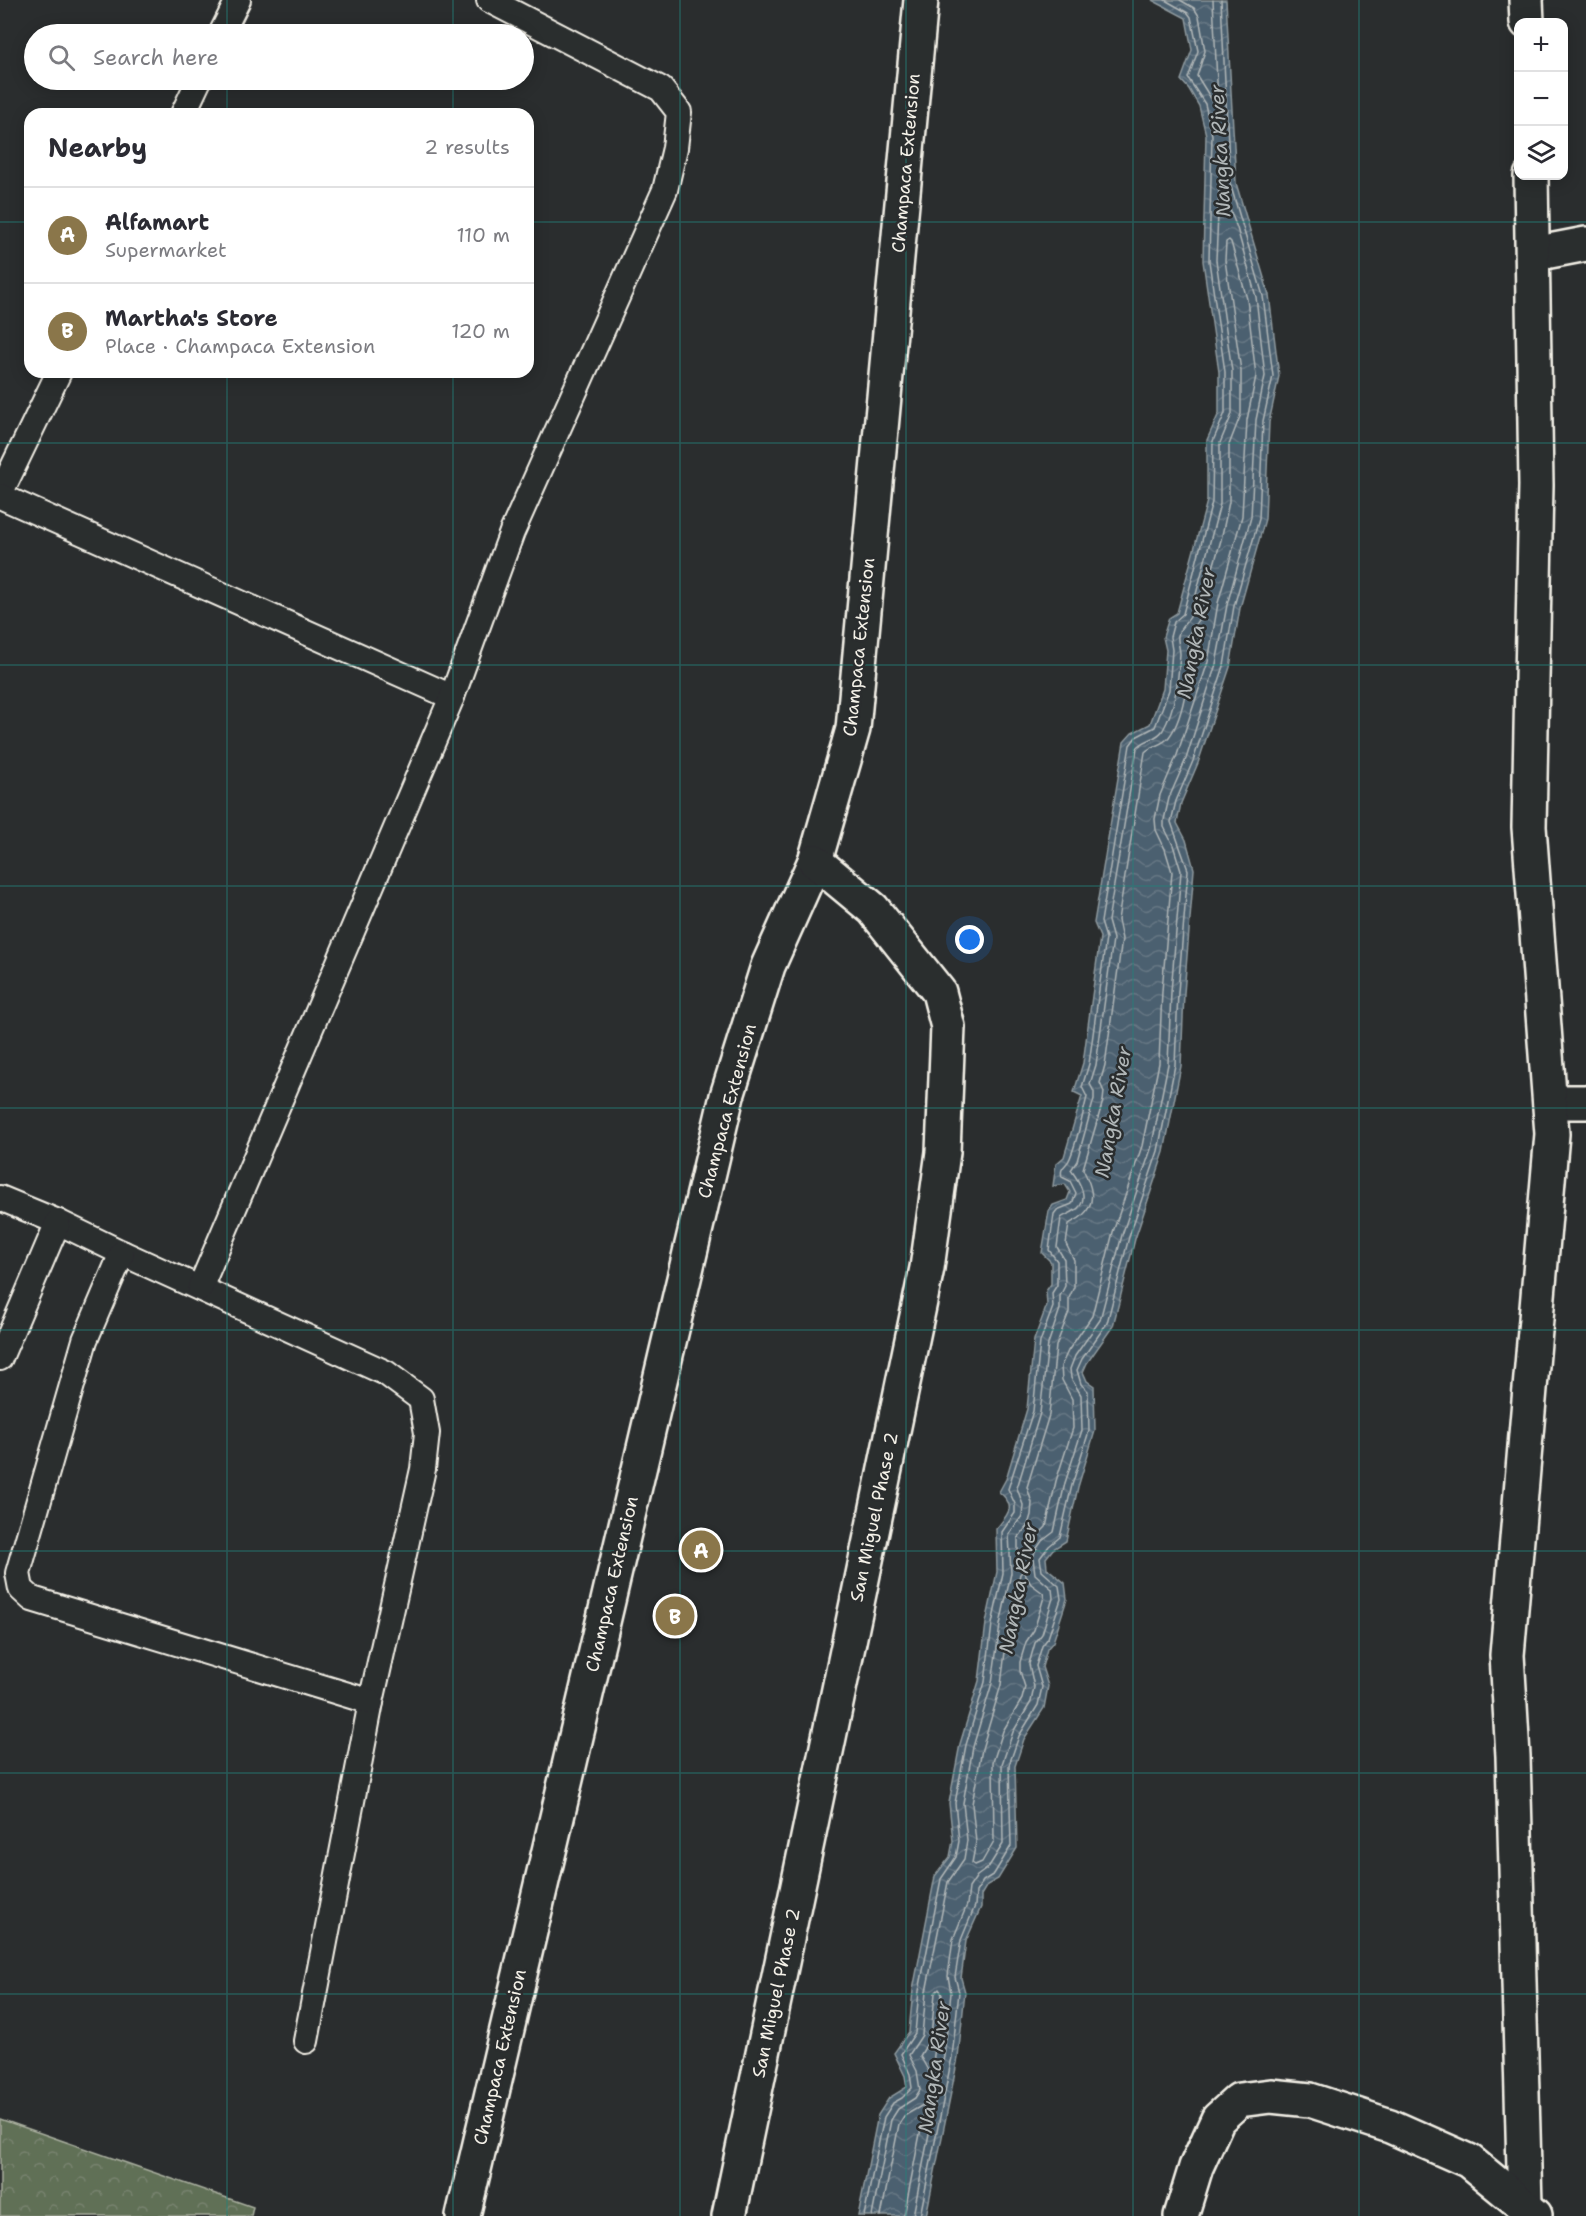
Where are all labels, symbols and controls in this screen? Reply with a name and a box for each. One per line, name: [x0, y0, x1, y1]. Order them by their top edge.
map controls: [1514, 18, 1568, 180]
button: +: [1514, 18, 1568, 72]
search box: [24, 24, 534, 90]
icon: search: [45, 41, 78, 74]
text: Search here: [93, 43, 219, 72]
street label: Champaca Extension: [886, 72, 926, 254]
button: −: [1514, 72, 1568, 126]
water label: Nangka River: [1204, 83, 1236, 218]
button: layers: [1514, 126, 1568, 180]
text: Nearby: [48, 130, 147, 165]
text: 2 results: [424, 134, 510, 160]
text: Alfamart: [105, 208, 209, 237]
text: A: [60, 222, 75, 248]
text: 110 m: [456, 222, 510, 248]
text: Supermarket: [105, 237, 227, 263]
text: Martha's Store: [105, 304, 278, 333]
text: B: [61, 318, 74, 344]
text: 120 m: [451, 318, 510, 344]
text: Place · Champaca Extension: [105, 333, 375, 359]
street label: Champaca Extension: [838, 556, 880, 738]
water label: Nangka River: [1171, 565, 1222, 701]
your location: [955, 925, 984, 954]
street label: Champaca Extension: [692, 1021, 762, 1201]
water label: Nangka River: [1089, 1044, 1137, 1180]
street label: San Miguel Phase 2: [844, 1430, 904, 1604]
street label: Champaca Extension: [580, 1494, 644, 1674]
water label: Nangka River: [993, 1520, 1044, 1656]
pin: A: [682, 1528, 720, 1572]
pin: B: [656, 1594, 694, 1638]
street label: San Miguel Phase 2: [746, 1906, 806, 2080]
street label: Champaca Extension: [468, 1967, 532, 2147]
water label: Nangka River: [912, 1999, 956, 2135]

